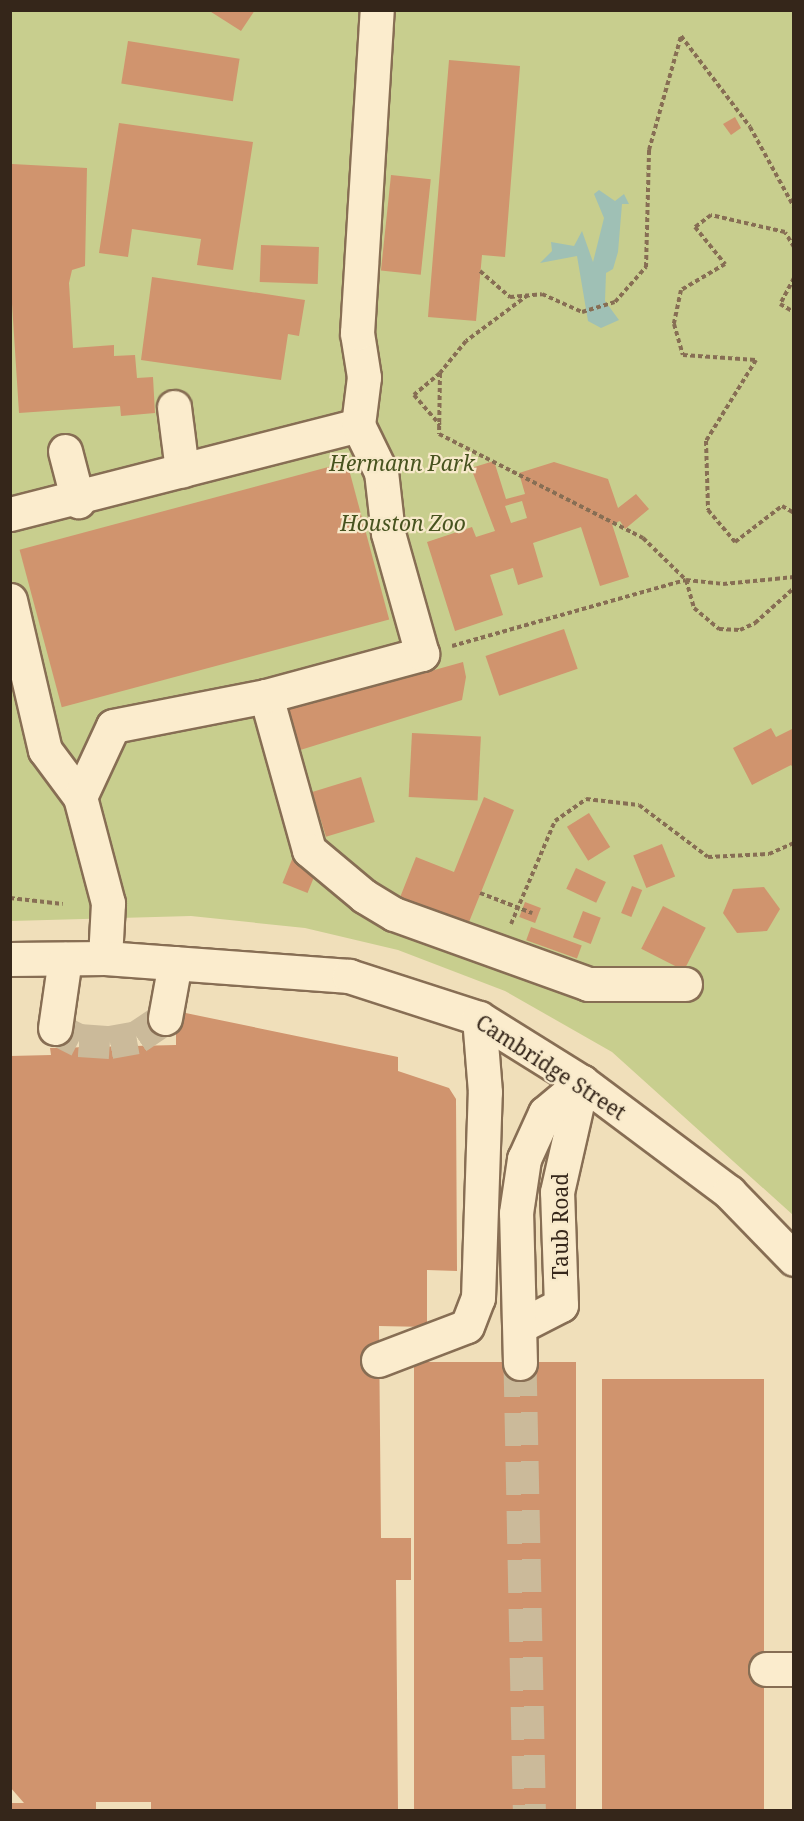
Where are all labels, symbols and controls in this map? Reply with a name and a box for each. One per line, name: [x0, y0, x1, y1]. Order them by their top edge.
park label: Hermann Park: [329, 450, 475, 476]
park label: Houston Zoo: [340, 510, 466, 536]
street label: Cambridge Street: [471, 1009, 631, 1125]
street label: Taub Road: [547, 1173, 573, 1279]

